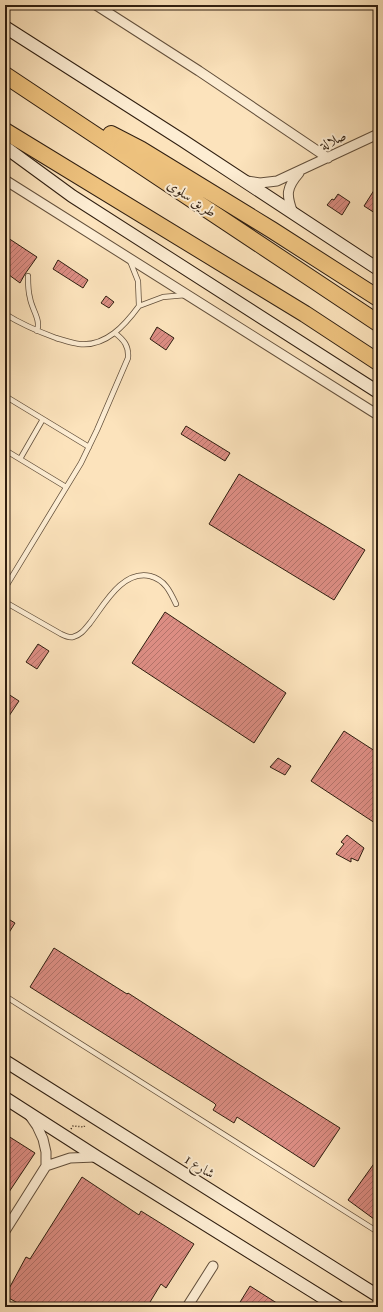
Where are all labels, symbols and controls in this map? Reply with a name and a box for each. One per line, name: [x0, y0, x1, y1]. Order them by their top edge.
street label: صلالة: [316, 127, 349, 154]
street label: طريق سلوى: [164, 176, 219, 221]
street label: شارع 1: [180, 1151, 218, 1185]

